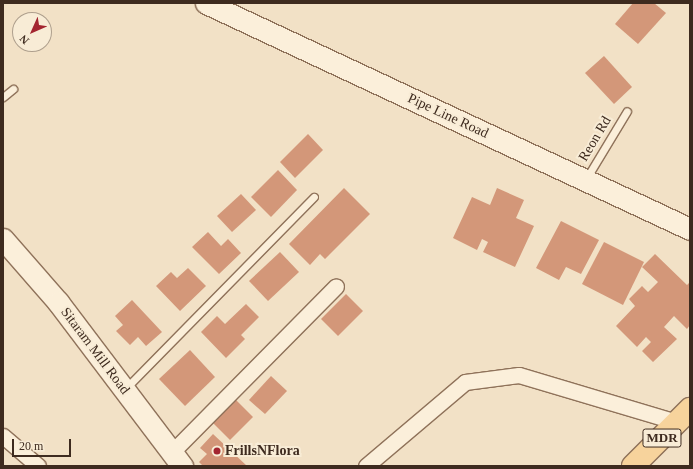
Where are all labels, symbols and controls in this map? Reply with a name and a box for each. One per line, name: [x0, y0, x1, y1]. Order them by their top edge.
north arrow: [12, 12, 52, 52]
text: N: [17, 33, 31, 47]
street label: Pipe Line Road: [405, 90, 491, 142]
street label: Reon Rd: [575, 114, 615, 164]
street label: Sitaram Mill Road: [57, 304, 133, 398]
road number: MDR: [642, 427, 682, 449]
scale bar: [14, 431, 73, 457]
text: 20 m: [19, 439, 43, 453]
place label: FrillsNFlora: [225, 443, 300, 459]
marker: FrillsNFlora: [212, 446, 222, 456]

